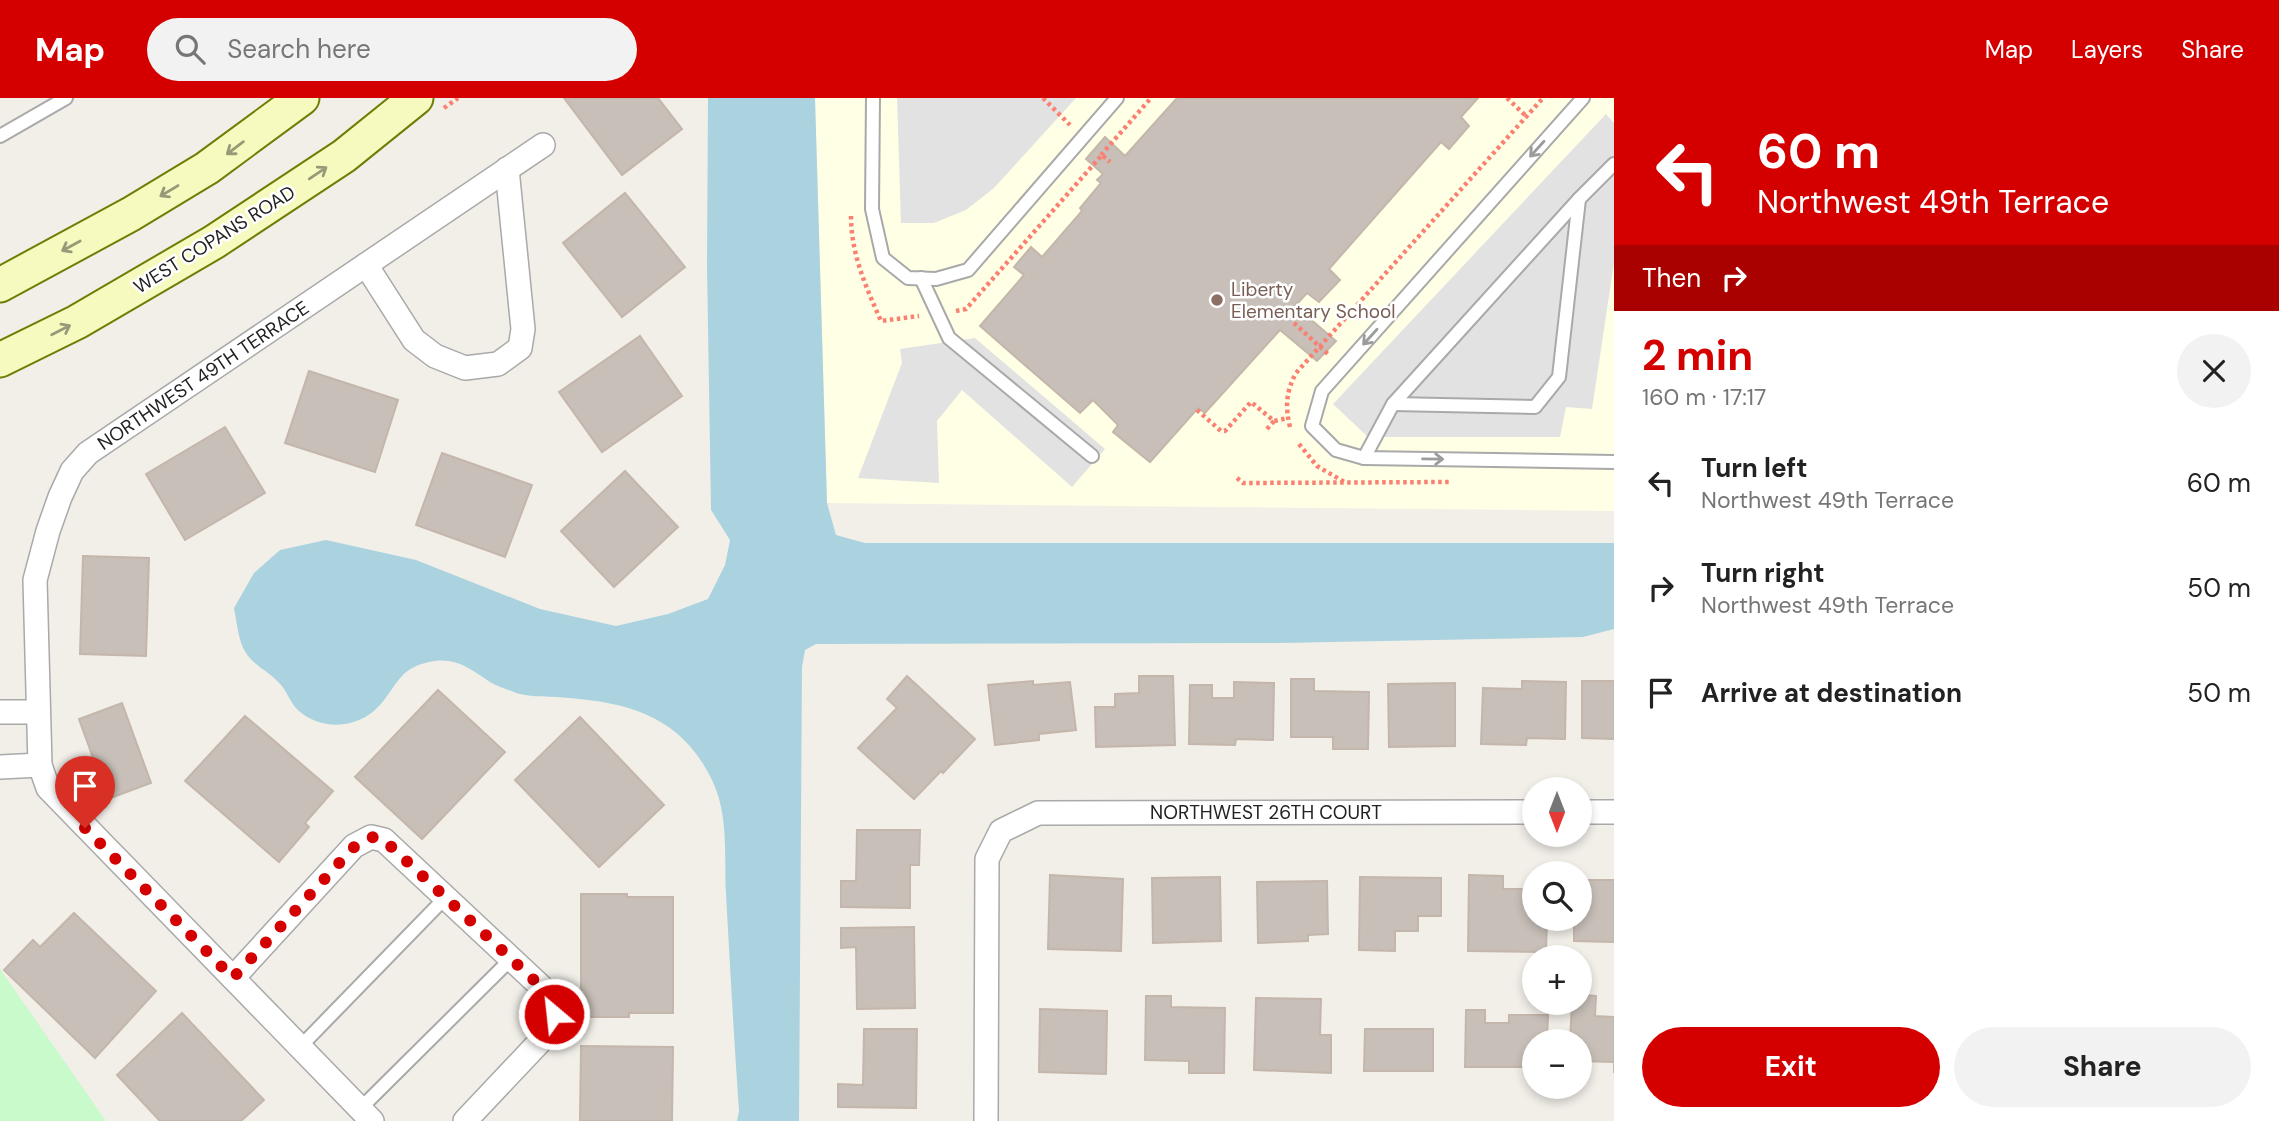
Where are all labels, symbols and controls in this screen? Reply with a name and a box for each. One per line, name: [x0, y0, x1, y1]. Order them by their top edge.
search box: [147, 18, 637, 81]
text: Map: [35, 28, 105, 71]
icon: search: [171, 30, 209, 68]
text: Search here: [227, 32, 371, 66]
text: Map: [1985, 34, 2033, 65]
text: Layers: [2071, 34, 2143, 65]
text: Share: [2181, 34, 2244, 65]
text: 60 m: [1757, 119, 1880, 183]
icon: left: [1642, 126, 1733, 217]
one-way arrow: [226, 140, 245, 155]
one-way arrow: [1529, 140, 1546, 157]
one-way arrow: [308, 166, 327, 181]
street label: WEST COPANS ROAD: [129, 180, 300, 299]
text: Northwest 49th Terrace: [1757, 181, 2109, 223]
one-way arrow: [159, 184, 179, 198]
one-way arrow: [61, 240, 81, 254]
icon: right: [1715, 259, 1753, 297]
text: Then: [1642, 261, 1701, 295]
place label: Liberty Elementary School: [1231, 277, 1395, 324]
marker: Liberty Elementary School: [1209, 292, 1225, 308]
street label: NORTHWEST 49TH TERRACE: [93, 295, 314, 456]
one-way arrow: [50, 322, 71, 336]
one-way arrow: [1362, 328, 1378, 346]
text: 2 min: [1642, 328, 1753, 383]
button: close: [2177, 334, 2251, 408]
text: 160 m · 17:17: [1642, 382, 1766, 412]
text: Turn left: [1701, 451, 1808, 485]
one-way arrow: [1421, 453, 1444, 466]
icon: left: [1642, 464, 1680, 502]
text: 60 m: [2187, 466, 2251, 500]
text: Northwest 49th Terrace: [1701, 485, 1954, 515]
text: Turn right: [1701, 556, 1825, 590]
icon: right: [1642, 569, 1680, 607]
text: 50 m: [2187, 571, 2251, 605]
text: Northwest 49th Terrace: [1701, 590, 1954, 620]
icon: arrive: [1642, 674, 1680, 712]
text: Arrive at destination: [1701, 676, 1962, 710]
text: 50 m: [2187, 676, 2251, 710]
pin: [55, 756, 115, 828]
icon: arrive: [66, 767, 104, 805]
north arrow: [1522, 777, 1592, 847]
map controls: [1522, 777, 1592, 1099]
street label: NORTHWEST 26TH COURT: [1150, 800, 1382, 825]
button: search: [1522, 861, 1592, 931]
button: +: [1522, 945, 1592, 1015]
position arrow: [517, 977, 591, 1051]
button: Exit: [1642, 1027, 1940, 1107]
button: Share: [1954, 1027, 2251, 1107]
button: −: [1522, 1029, 1592, 1099]

